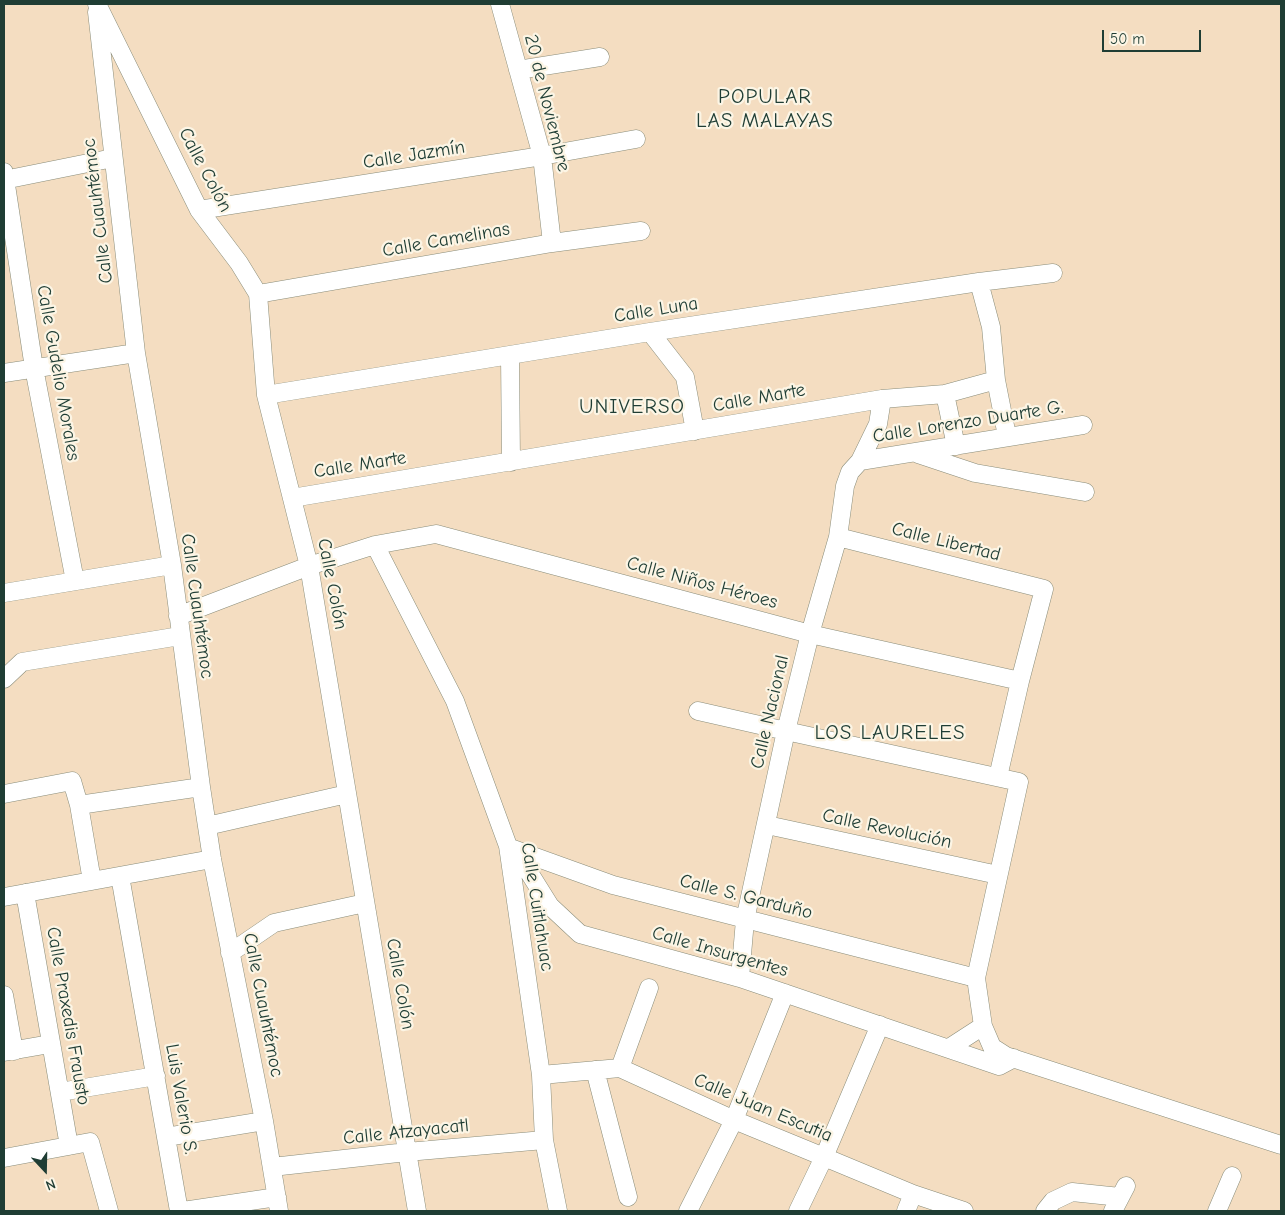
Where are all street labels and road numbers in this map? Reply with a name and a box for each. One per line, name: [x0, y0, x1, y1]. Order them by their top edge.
street label: 20 de Noviembre: [519, 32, 575, 174]
street label: Calle Colón: [173, 124, 237, 216]
street label: Calle Jazmín: [361, 136, 467, 174]
street label: Calle Cuauhtémoc: [78, 137, 118, 285]
street label: Calle Camelinas: [380, 218, 512, 262]
street label: Calle Gudelio Morales: [31, 283, 85, 463]
street label: Calle Luna: [612, 292, 700, 328]
street label: Calle Marte: [711, 379, 807, 417]
street label: Calle Lorenzo Duarte G.: [871, 396, 1065, 448]
street label: Calle Marte: [312, 446, 408, 484]
street label: Calle Libertad: [889, 517, 1003, 567]
street label: Calle Cuauhtémoc: [176, 532, 218, 680]
street label: Calle Colón: [312, 537, 352, 631]
street label: Calle Niños Héroes: [624, 552, 780, 614]
street label: Calle Nacional: [746, 653, 794, 771]
street label: Calle Revolución: [820, 804, 954, 854]
street label: Calle Cuitlahuac: [516, 841, 558, 973]
street label: Calle S. Garduño: [677, 869, 815, 925]
street label: Calle Insurgentes: [649, 922, 791, 982]
street label: Calle Praxedis Frausto: [41, 925, 95, 1107]
street label: Calle Cuauhtémoc: [238, 931, 288, 1079]
street label: Calle Colón: [381, 937, 419, 1031]
street label: Luis Valerio S.: [160, 1042, 202, 1156]
street label: Calle Juan Escutia: [690, 1069, 836, 1147]
street label: Calle Atzayacatl: [342, 1114, 470, 1150]

